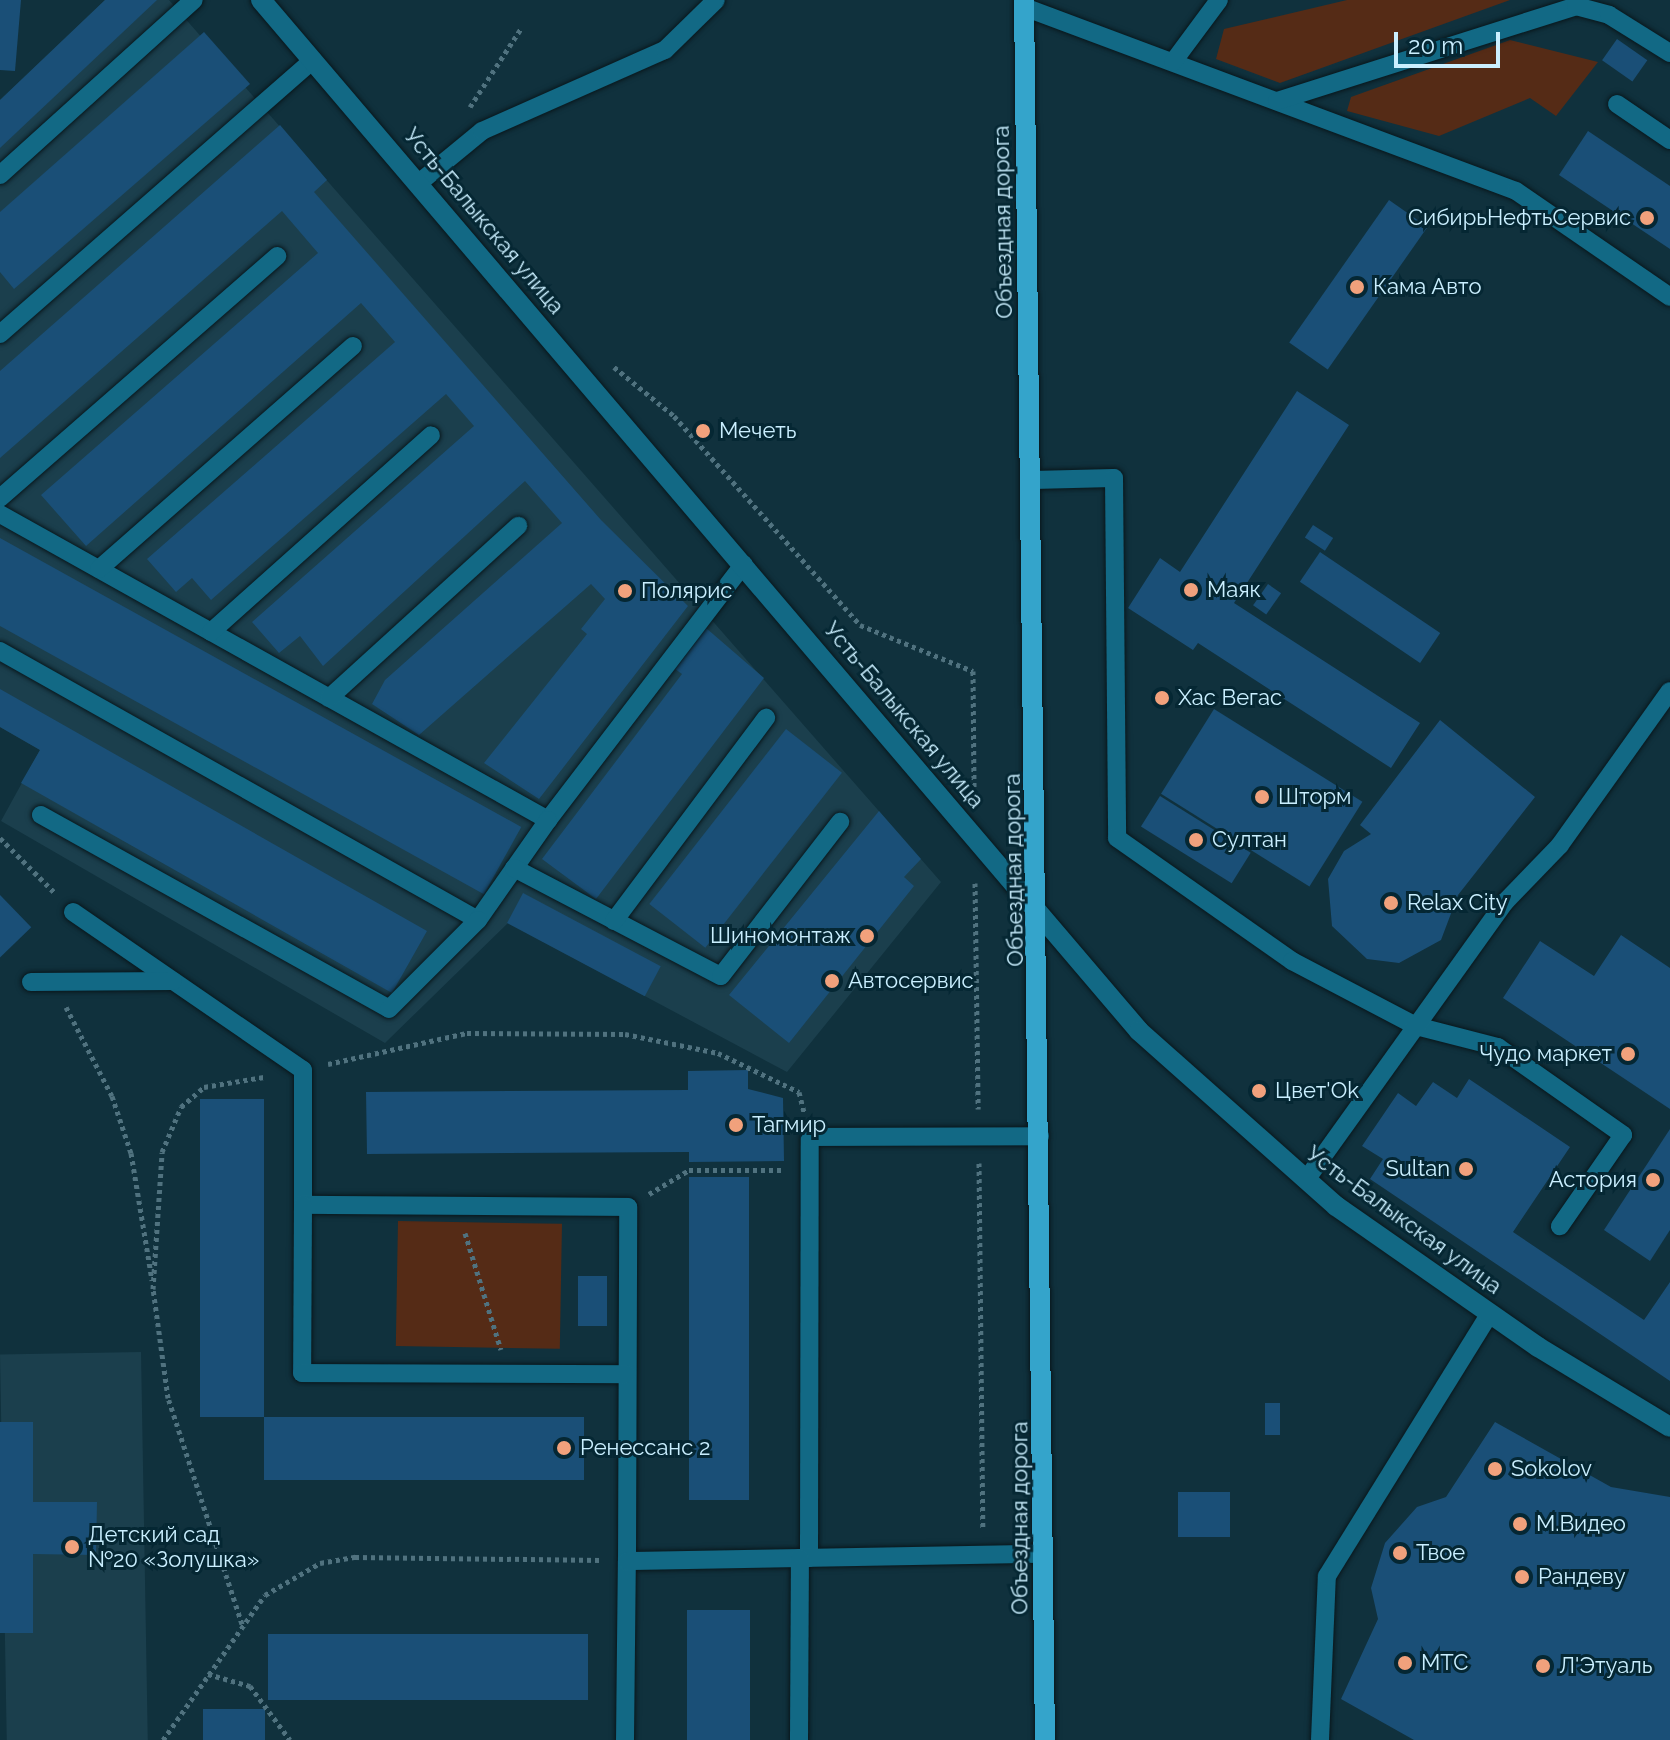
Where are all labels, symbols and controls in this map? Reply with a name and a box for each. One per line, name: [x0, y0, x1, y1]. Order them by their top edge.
scale bar: [1398, 16, 1504, 66]
text: 20 m: [1408, 31, 1463, 60]
street label: Усть-Балыкская улица: [398, 122, 570, 320]
street label: Объездная дорога: [988, 125, 1018, 319]
place label: СибирьНефтьСервис: [1408, 205, 1631, 231]
marker: СибирьНефтьСервис: [1638, 209, 1656, 227]
place label: Кама Авто: [1373, 274, 1482, 300]
marker: Кама Авто: [1348, 278, 1366, 296]
place label: Мечеть: [719, 418, 797, 444]
marker: Мечеть: [694, 422, 712, 440]
place label: Маяк: [1207, 577, 1261, 603]
place label: Полярис: [641, 578, 732, 604]
marker: Маяк: [1182, 581, 1200, 599]
marker: Полярис: [616, 582, 634, 600]
street label: Усть-Балыкская улица: [818, 616, 990, 814]
place label: Хас Вегас: [1178, 685, 1282, 711]
marker: Хас Вегас: [1153, 689, 1171, 707]
street label: Объездная дорога: [999, 773, 1029, 967]
place label: Шторм: [1278, 784, 1351, 810]
marker: Шторм: [1253, 788, 1271, 806]
place label: Султан: [1212, 827, 1287, 853]
marker: Султан: [1187, 831, 1205, 849]
place label: Relax City: [1407, 890, 1508, 916]
marker: Relax City: [1382, 894, 1400, 912]
place label: Шиномонтаж: [710, 923, 851, 949]
marker: Шиномонтаж: [858, 927, 876, 945]
place label: Автосервис: [848, 968, 974, 994]
marker: Автосервис: [823, 972, 841, 990]
place label: Чудо маркет: [1479, 1041, 1612, 1067]
marker: Чудо маркет: [1619, 1045, 1637, 1063]
place label: Цвет'Ok: [1275, 1078, 1359, 1104]
marker: Цвет'Ok: [1250, 1082, 1268, 1100]
place label: Тагмир: [752, 1112, 826, 1138]
marker: Тагмир: [727, 1116, 745, 1134]
street label: Усть-Балыкская улица: [1301, 1140, 1507, 1300]
place label: Sultan: [1385, 1156, 1450, 1182]
marker: Sultan: [1457, 1160, 1475, 1178]
place label: Астория: [1549, 1167, 1637, 1193]
marker: Астория: [1644, 1171, 1662, 1189]
street label: Объездная дорога: [1007, 1421, 1033, 1615]
place label: Ренессанс 2: [580, 1435, 710, 1461]
marker: Ренессанс 2: [555, 1439, 573, 1457]
place label: Sokolov: [1511, 1456, 1592, 1482]
marker: Sokolov: [1486, 1460, 1504, 1478]
place label: М.Видео: [1536, 1511, 1626, 1537]
marker: М.Видео: [1511, 1515, 1529, 1533]
place label: Детский сад №20 «Золушка»: [88, 1521, 259, 1572]
marker: Детский сад №20 «Золушка»: [63, 1538, 81, 1556]
place label: Твое: [1416, 1540, 1465, 1566]
marker: Твое: [1391, 1544, 1409, 1562]
place label: Рандеву: [1538, 1564, 1626, 1590]
marker: Рандеву: [1513, 1568, 1531, 1586]
place label: МТС: [1421, 1650, 1468, 1676]
place label: Л'Этуаль: [1559, 1653, 1652, 1679]
marker: МТС: [1396, 1654, 1414, 1672]
marker: Л'Этуаль: [1534, 1657, 1552, 1675]

